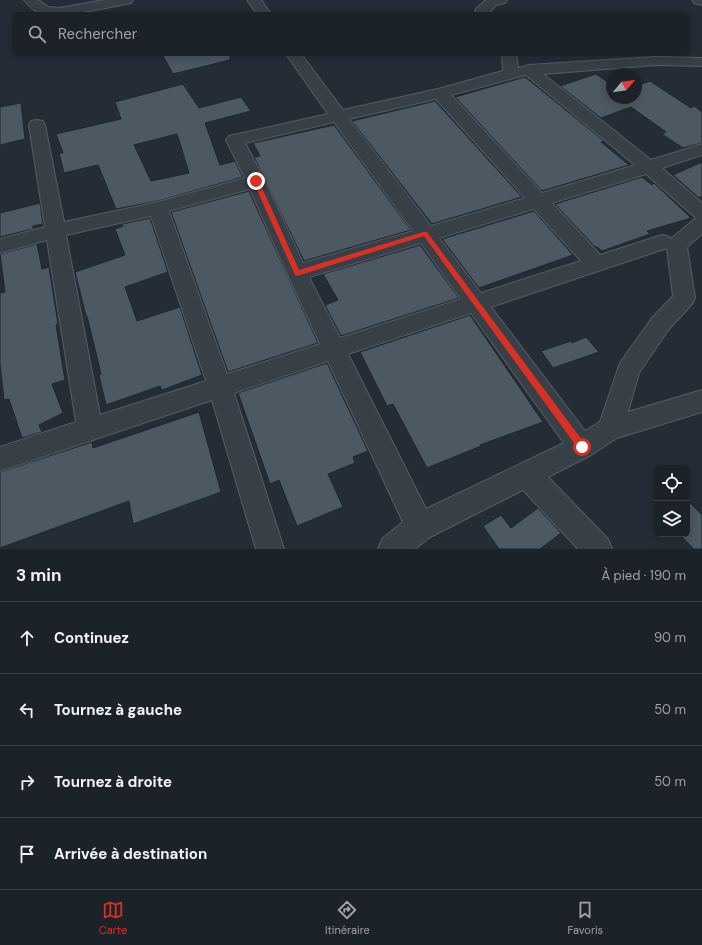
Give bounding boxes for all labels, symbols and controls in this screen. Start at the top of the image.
search box [12,12,690,56]
icon: search [26,23,48,45]
text: Rechercher [58,24,137,44]
north arrow [606,68,642,104]
route end [247,172,265,190]
route start [573,438,591,456]
map controls [654,465,690,537]
button: locate [654,465,690,501]
button: layers [654,501,690,537]
text: 3 min [16,564,61,586]
text: À pied · 190 m [601,567,686,584]
icon: ahead [16,627,38,649]
text: Continuez [54,628,129,648]
text: 90 m [654,629,686,646]
icon: left [16,699,38,721]
text: Tournez à gauche [54,700,182,720]
text: 50 m [654,701,686,718]
icon: right [16,771,38,793]
text: Tournez à droite [54,772,172,792]
text: 50 m [654,773,686,790]
icon: arrive [16,843,38,865]
text: Arrivée à destination [54,844,207,864]
tab: Carte [99,899,127,937]
tab: Itinéraire [325,899,370,937]
tab: Favoris [568,899,603,937]

